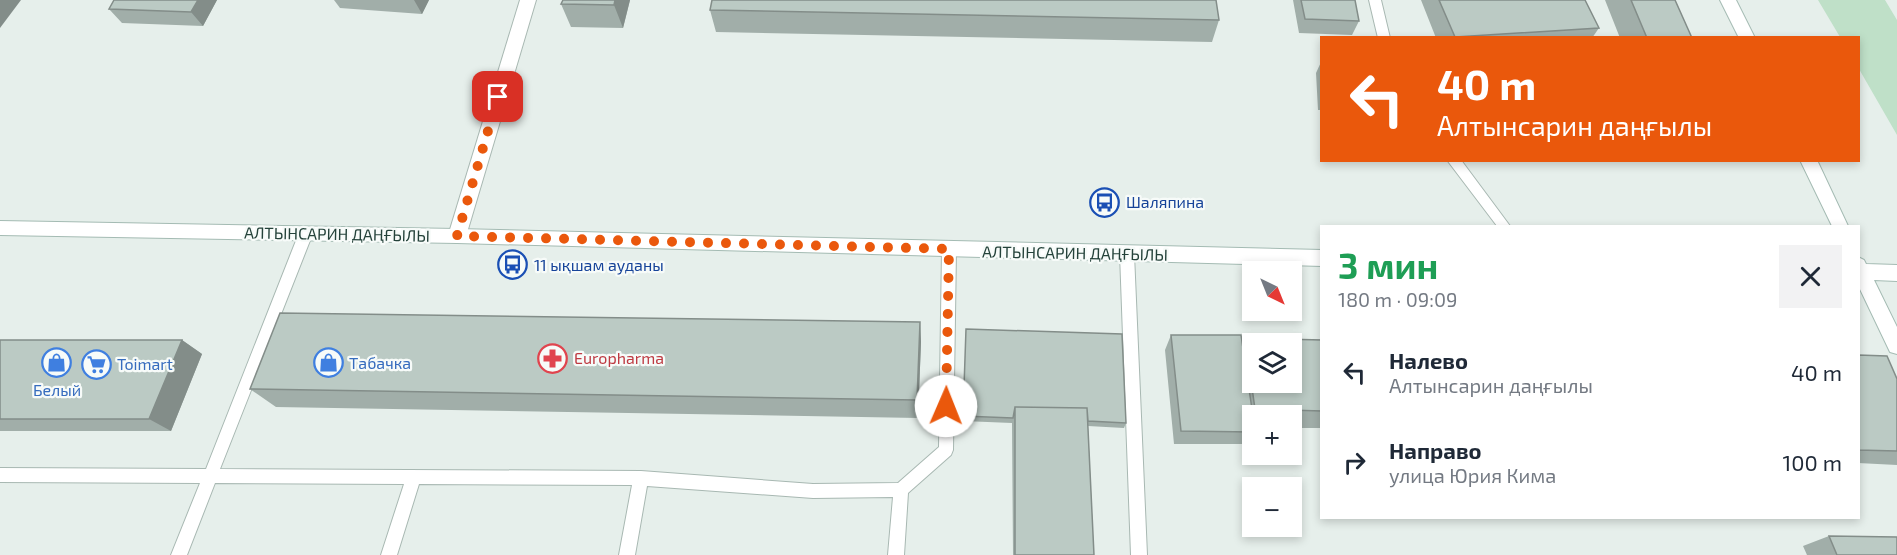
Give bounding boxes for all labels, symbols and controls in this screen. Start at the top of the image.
text: 40 m [1437,58,1536,108]
icon: left [1338,60,1416,138]
pin [472,71,523,122]
icon: arrive [481,80,514,113]
text: Алтынсарин даңғылы [1437,109,1712,141]
bus stop icon: Шаляпина [1089,186,1121,218]
place label: Шаляпина [1126,192,1204,211]
street label: АЛТЫНСАРИН ДАҢҒЫЛЫ [244,222,430,245]
street label: АЛТЫНСАРИН ДАҢҒЫЛЫ [982,241,1168,264]
text: 3 мин [1338,243,1438,286]
button: close [1779,245,1842,308]
bus stop icon: 11 ықшам ауданы [497,249,529,281]
place label: 11 ықшам ауданы [534,255,664,275]
north arrow [1242,261,1302,321]
map controls [1242,261,1302,537]
text: 180 m · 09:09 [1338,287,1458,311]
button: layers [1242,333,1302,393]
pharmacy icon: Europharma [537,342,569,374]
shop icon: Белый [41,346,73,378]
shop icon: Табачка [312,347,344,379]
text: Налево [1389,347,1468,373]
supermarket icon: Toimart [80,348,112,380]
place label: Europharma [574,348,664,367]
place label: Табачка [349,353,411,372]
place label: Toimart [117,354,173,373]
icon: left [1338,356,1371,389]
text: 40 m [1791,359,1842,385]
text: Алтынсарин даңғылы [1389,373,1593,397]
position arrow [914,374,978,438]
place label: Белый [33,380,81,399]
button: + [1242,405,1302,465]
text: Направо [1389,437,1482,463]
icon: right [1338,446,1371,479]
text: 100 m [1783,449,1842,475]
text: улица Юрия Кима [1389,463,1556,487]
button: − [1242,477,1302,537]

